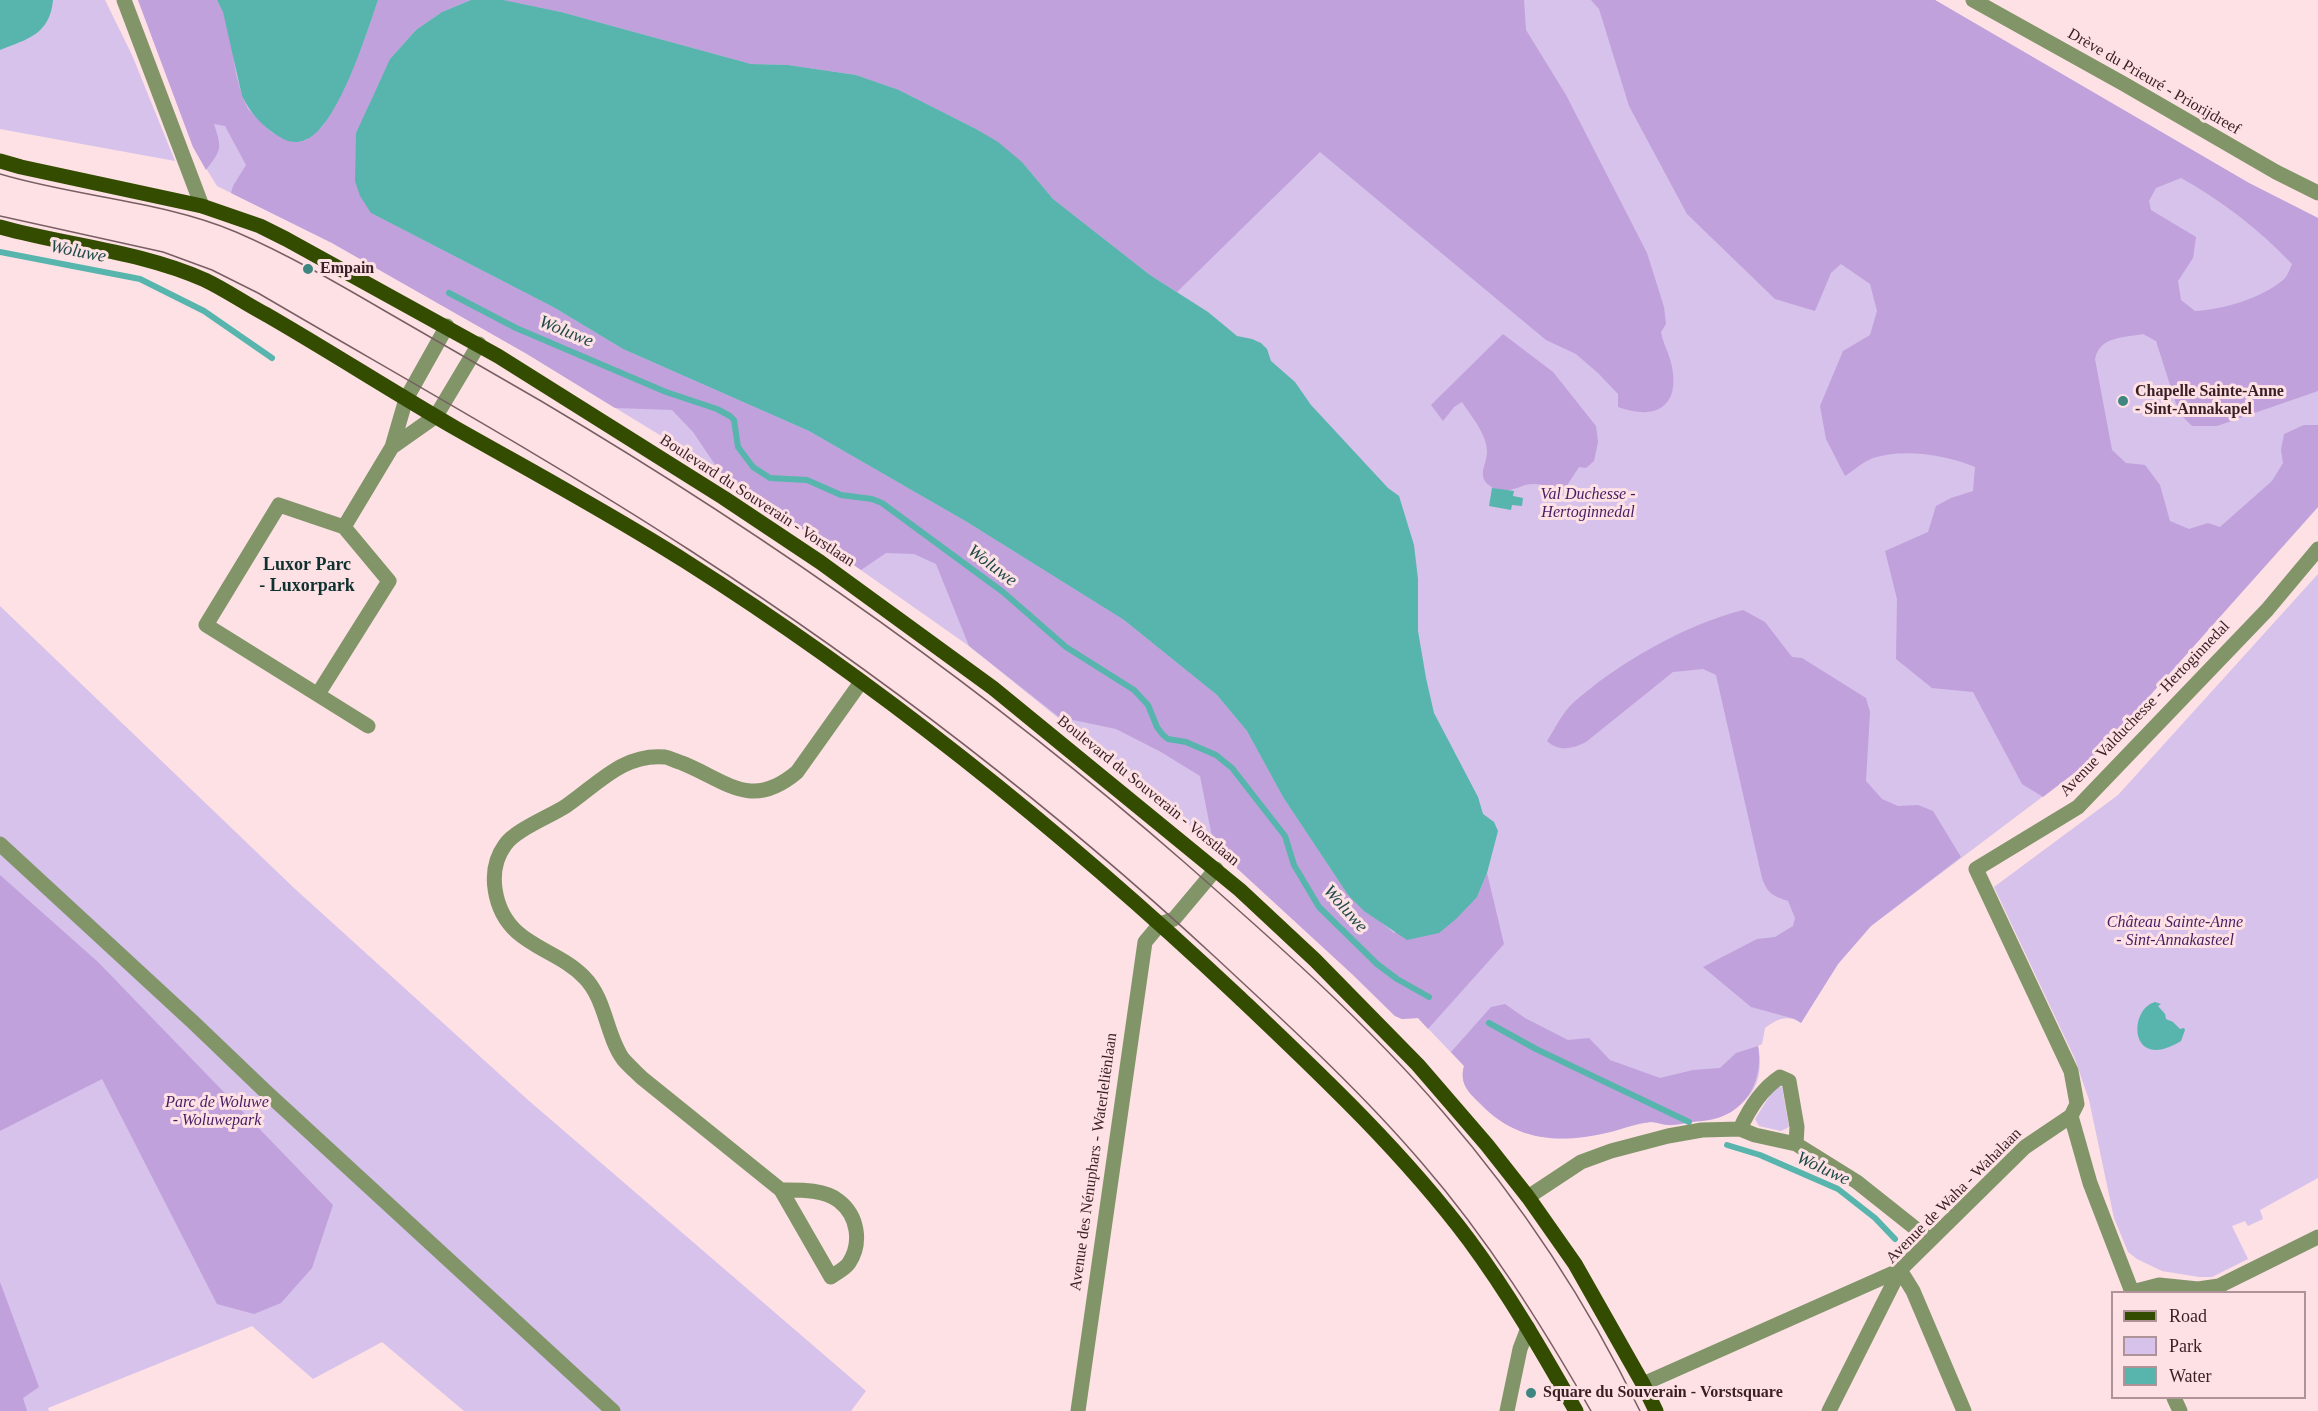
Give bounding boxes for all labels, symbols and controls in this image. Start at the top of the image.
street label: Drève du Prieuré - Priorijdreef [2064,25,2244,139]
water label: Woluwe [48,236,108,268]
place label: Empain [320,259,374,279]
marker: Empain [301,262,315,276]
water label: Woluwe [536,311,596,353]
place label: Chapelle Sainte-Anne - Sint-Annakapel [2135,382,2284,420]
marker: Chapelle Sainte-Anne - Sint-Annakapel [2116,394,2130,408]
street label: Boulevard du Souverain - Vorstlaan [656,431,858,571]
park label: Val Duchesse - Hertoginnedal [1540,485,1636,523]
water label: Woluwe [963,540,1021,592]
district label: Luxor Parc - Luxorpark [259,554,355,596]
street label: Avenue Valduchesse - Hertoginnedal [2056,617,2234,801]
street label: Boulevard du Souverain - Vorstlaan [1053,711,1243,871]
water label: Woluwe [1318,881,1372,937]
park label: Château Sainte-Anne - Sint-Annakasteel [2107,913,2243,951]
street label: Avenue des Nénuphars - Waterleliënlaan [1066,1032,1122,1292]
park label: Parc de Woluwe - Woluwepark [165,1093,269,1131]
street label: Avenue de Waha - Wahalaan [1882,1124,2026,1268]
water label: Woluwe [1793,1147,1853,1191]
legend [2111,1291,2306,1399]
text: Road [2169,1306,2207,1326]
text: Park [2169,1336,2202,1356]
text: Water [2169,1366,2212,1386]
place label: Square du Souverain - Vorstsquare [1543,1383,1783,1403]
marker: Square du Souverain - Vorstsquare [1524,1386,1538,1400]

